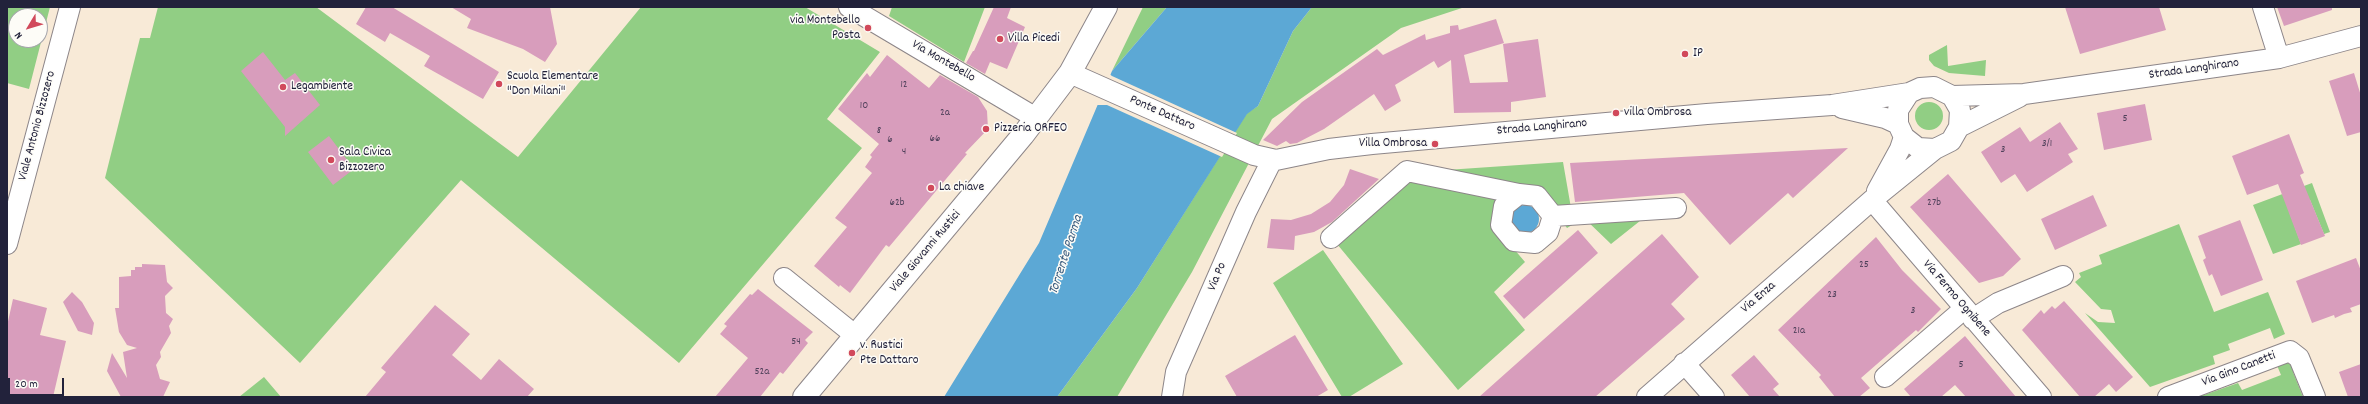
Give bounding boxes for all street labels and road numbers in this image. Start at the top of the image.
street label: Via Montebello [908,38,978,86]
street label: Strada Langhirano [2148,56,2240,84]
street label: Viale Antonio Bizzozero [16,69,60,183]
street label: Ponte Dattaro [1127,93,1197,135]
street label: Strada Langhirano [1496,116,1588,140]
street label: Viale Giovanni Rustici [887,208,965,296]
street label: Via Fermo Ognibene [1919,258,1993,340]
street label: Via Po [1205,260,1231,294]
street label: Via Enza [1739,279,1779,317]
street label: Via Gino Canetti [2200,349,2278,391]

